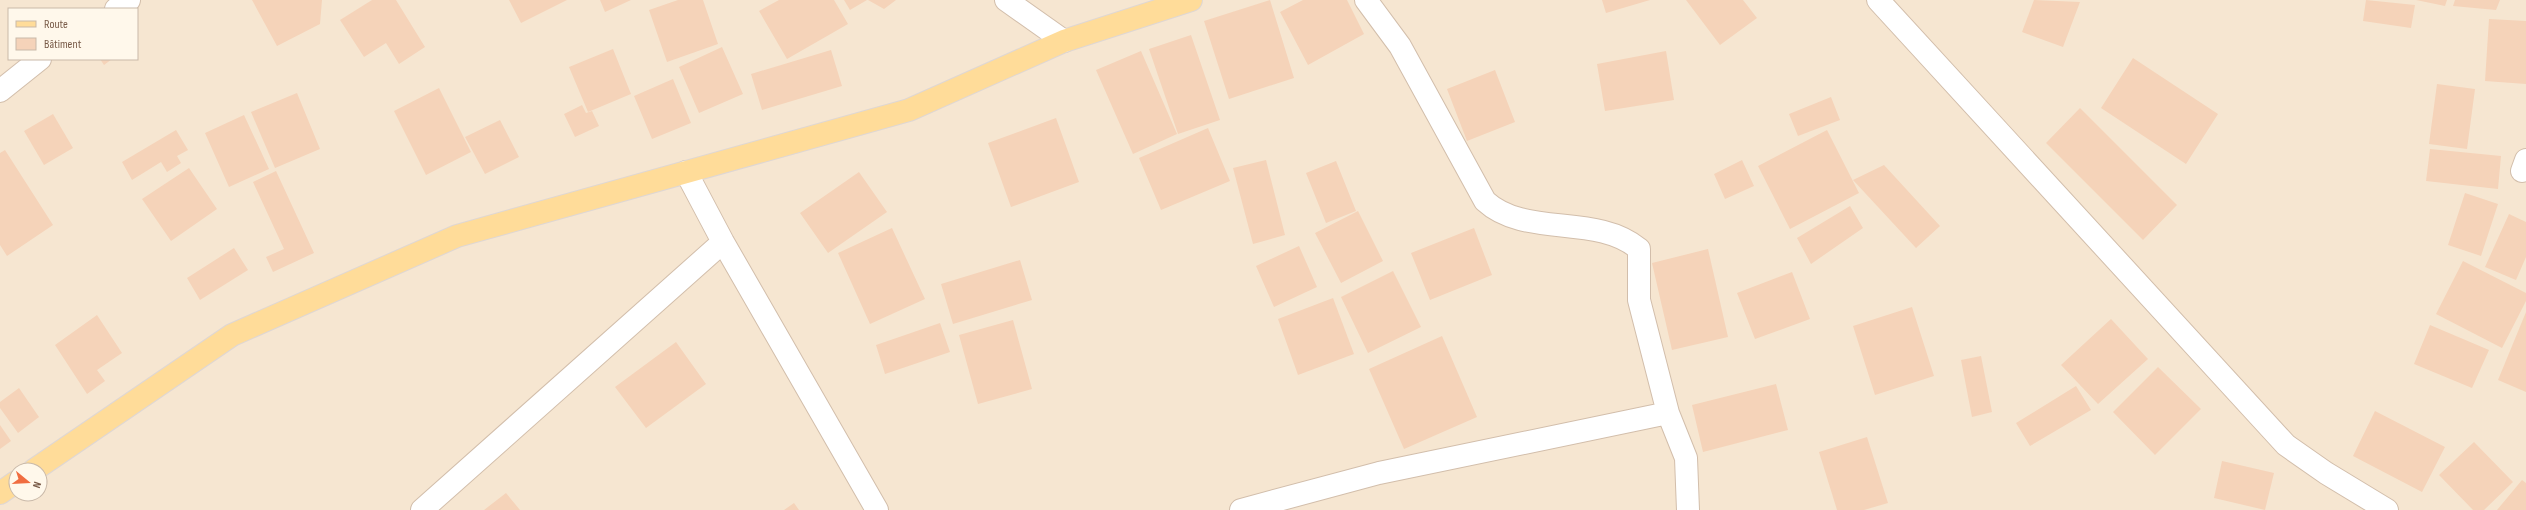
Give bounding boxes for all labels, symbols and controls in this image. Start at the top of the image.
legend [8,8,138,60]
text: Route [44,17,68,32]
text: Bâtiment [44,37,82,52]
north arrow [8,462,48,502]
text: N [30,480,44,490]

